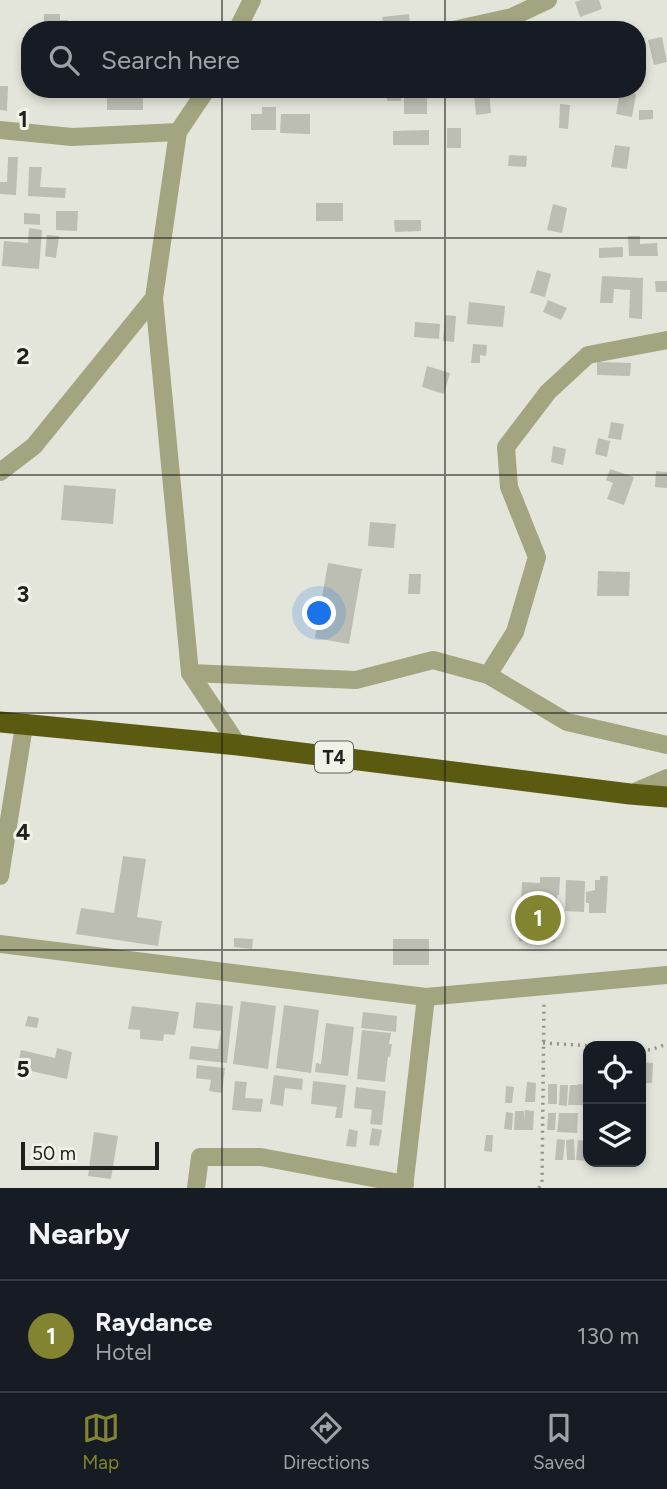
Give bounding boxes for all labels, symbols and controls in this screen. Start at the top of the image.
search box [21,21,646,98]
icon: search [45,41,83,79]
text: Search here [101,44,240,76]
text: 1 [18,105,28,133]
text: 2 [16,342,30,370]
text: 3 [17,580,29,608]
your location [302,596,336,630]
road number: T4 [315,742,353,772]
text: 4 [16,818,30,846]
pin: 1 [515,892,561,944]
map controls [583,1041,646,1167]
button: locate [583,1041,646,1104]
text: 5 [16,1055,30,1083]
button: layers [583,1104,646,1167]
scale bar [21,1139,159,1171]
text: 50 m [32,1142,76,1165]
text: Nearby [28,1215,130,1252]
text: Raydance [95,1306,213,1338]
text: 1 [46,1322,56,1350]
text: 130 m [577,1322,639,1350]
text: Hotel [95,1338,152,1366]
tab: Map [82,1409,120,1474]
tab: Directions [283,1409,370,1474]
tab: Saved [533,1409,585,1474]

